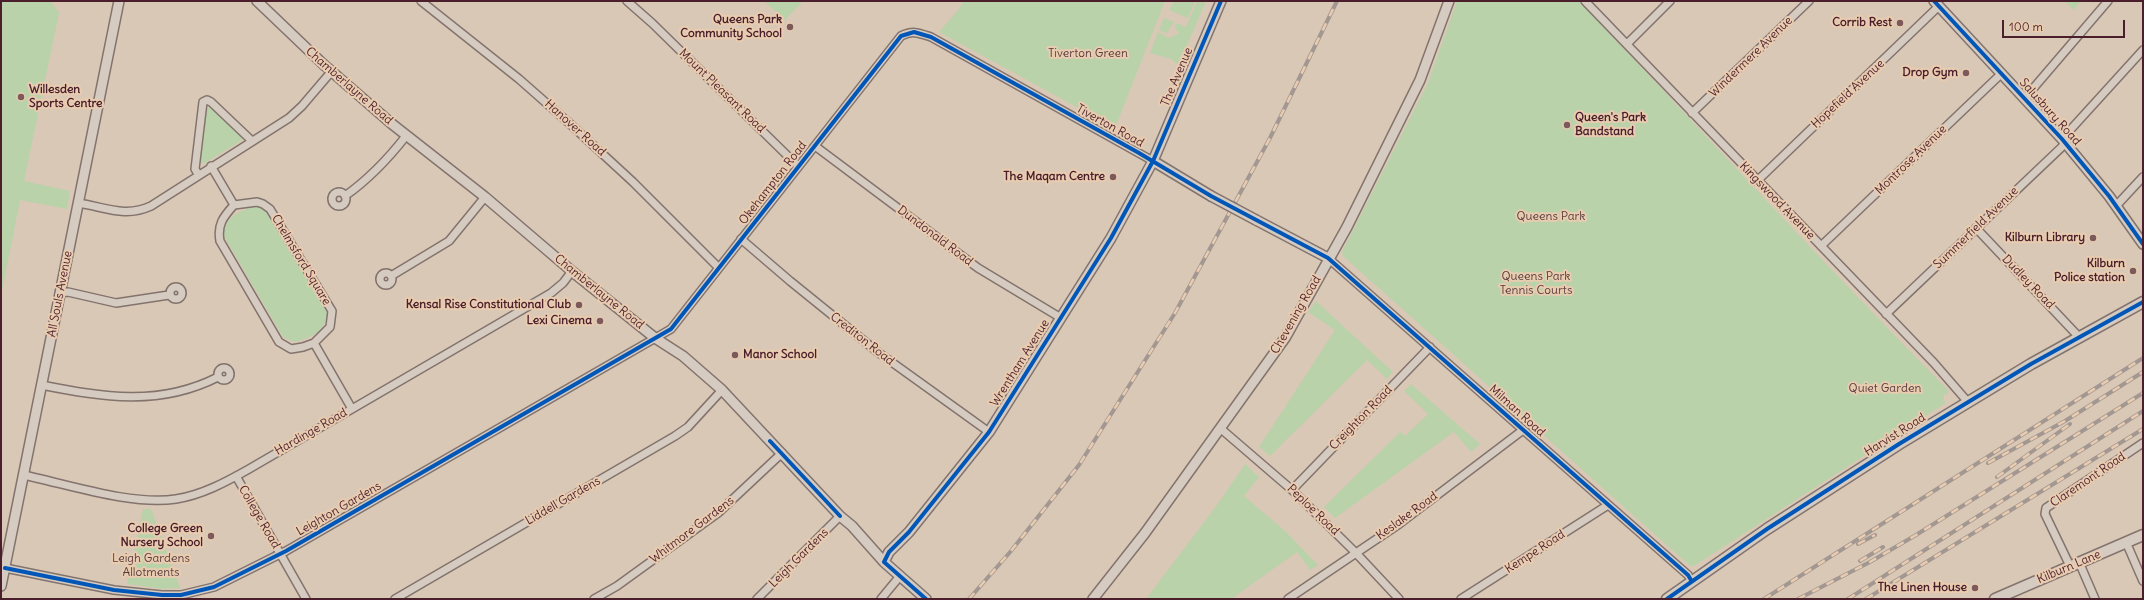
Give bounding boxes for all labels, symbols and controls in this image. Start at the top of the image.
scale bar [2004,12,2127,38]
place label: Queens Park Community School [680,13,782,41]
street label: Windermere Avenue [1706,14,1796,100]
place label: Corrib Rest [1832,16,1892,30]
marker: Corrib Rest [1895,18,1905,28]
text: 100 m [2009,19,2043,34]
marker: Queens Park Community School [785,22,795,32]
street label: Chamberlayne Road [302,44,396,128]
street label: The Avenue [1158,45,1196,109]
street label: Mount Pleasant Road [676,46,768,136]
park label: Tiverton Green [1048,47,1128,61]
street label: Hopefield Avenue [1809,56,1887,132]
place label: Drop Gym [1902,66,1958,80]
marker: Drop Gym [1961,68,1971,78]
street label: Salusbury Road [2016,76,2084,148]
place label: Willesden Sports Centre [29,83,102,111]
marker: Willesden Sports Centre [16,92,26,102]
street label: Hanover Road [541,97,609,159]
street label: Tiverton Road [1074,102,1146,150]
place label: Queen's Park Bandstand [1575,111,1646,139]
marker: Queen's Park Bandstand [1562,120,1572,130]
street label: Montrose Avenue [1872,122,1950,198]
street label: Okehampton Road [736,139,810,227]
street label: Kingswood Avenue [1736,159,1818,243]
place label: The Maqam Centre [1003,170,1105,184]
marker: The Maqam Centre [1108,172,1118,182]
street label: Summerfield Avenue [1931,184,2021,272]
street label: Dundonald Road [894,203,976,269]
park label: Queens Park [1517,210,1585,224]
street label: Chelmsford Square [268,212,334,308]
place label: Kilburn Library [2005,231,2085,245]
marker: Kilburn Library [2088,233,2098,243]
street label: All Souls Avenue [45,250,75,338]
street label: Chamberlayne Road [551,252,647,332]
street label: Dudley Road [1999,252,2057,312]
place label: Kilburn Police station [2054,257,2125,285]
marker: Kilburn Police station [2128,266,2138,276]
park label: Queens Park Tennis Courts [1500,270,1572,298]
street label: Chevening Road [1268,273,1324,357]
place label: Kensal Rise Constitutional Club [406,298,571,312]
marker: Kensal Rise Constitutional Club [574,300,584,310]
street label: Crediton Road [827,310,897,368]
place label: Lexi Cinema [527,314,592,328]
marker: Lexi Cinema [595,316,605,326]
street label: Wrentham Avenue [987,317,1053,409]
place label: Manor School [743,348,817,362]
marker: Manor School [730,350,740,360]
street label: Milman Road [1486,382,1548,440]
park label: Quiet Garden [1849,382,1921,396]
street label: Creighton Road [1327,383,1395,453]
street label: Hardinge Road [272,405,350,459]
street label: Harvist Road [1862,411,1928,459]
street label: Claremont Road [2048,450,2128,510]
street label: Liddell Gardens [523,474,603,528]
street label: Leighton Gardens [294,479,384,539]
street label: Peploe Road [1284,482,1342,538]
street label: College Road [235,483,283,551]
street label: Keslake Road [1374,489,1440,543]
street label: Whitmore Gardens [647,494,737,566]
place label: College Green Nursery School [121,522,203,550]
street label: Leigh Gardens [766,525,832,591]
street label: Kempe Road [1502,527,1568,577]
marker: College Green Nursery School [206,531,216,541]
street label: Kilburn Lane [2035,547,2103,587]
park label: Leigh Gardens Allotments [112,552,190,580]
place label: The Linen House [1878,581,1967,595]
marker: The Linen House [1970,583,1980,593]

